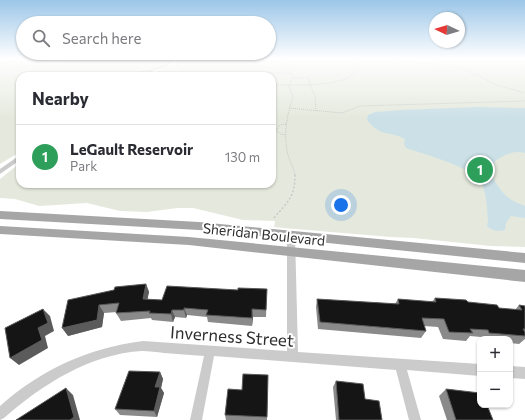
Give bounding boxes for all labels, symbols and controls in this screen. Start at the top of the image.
north arrow [429,12,465,48]
search box [16,16,276,60]
icon: search [30,27,52,49]
text: Search here [62,29,141,47]
text: Nearby [32,88,89,109]
text: LeGault Reservoir [70,140,193,158]
text: 1 [42,149,48,165]
text: 130 m [225,149,260,165]
pin: 1 [467,155,493,185]
text: Park [70,158,97,174]
your location [331,195,351,215]
street label: Sheridan Boulevard [202,219,326,249]
street label: Inverness Street [169,321,295,351]
map controls [477,336,513,408]
button: + [477,336,513,372]
button: − [477,372,513,408]

